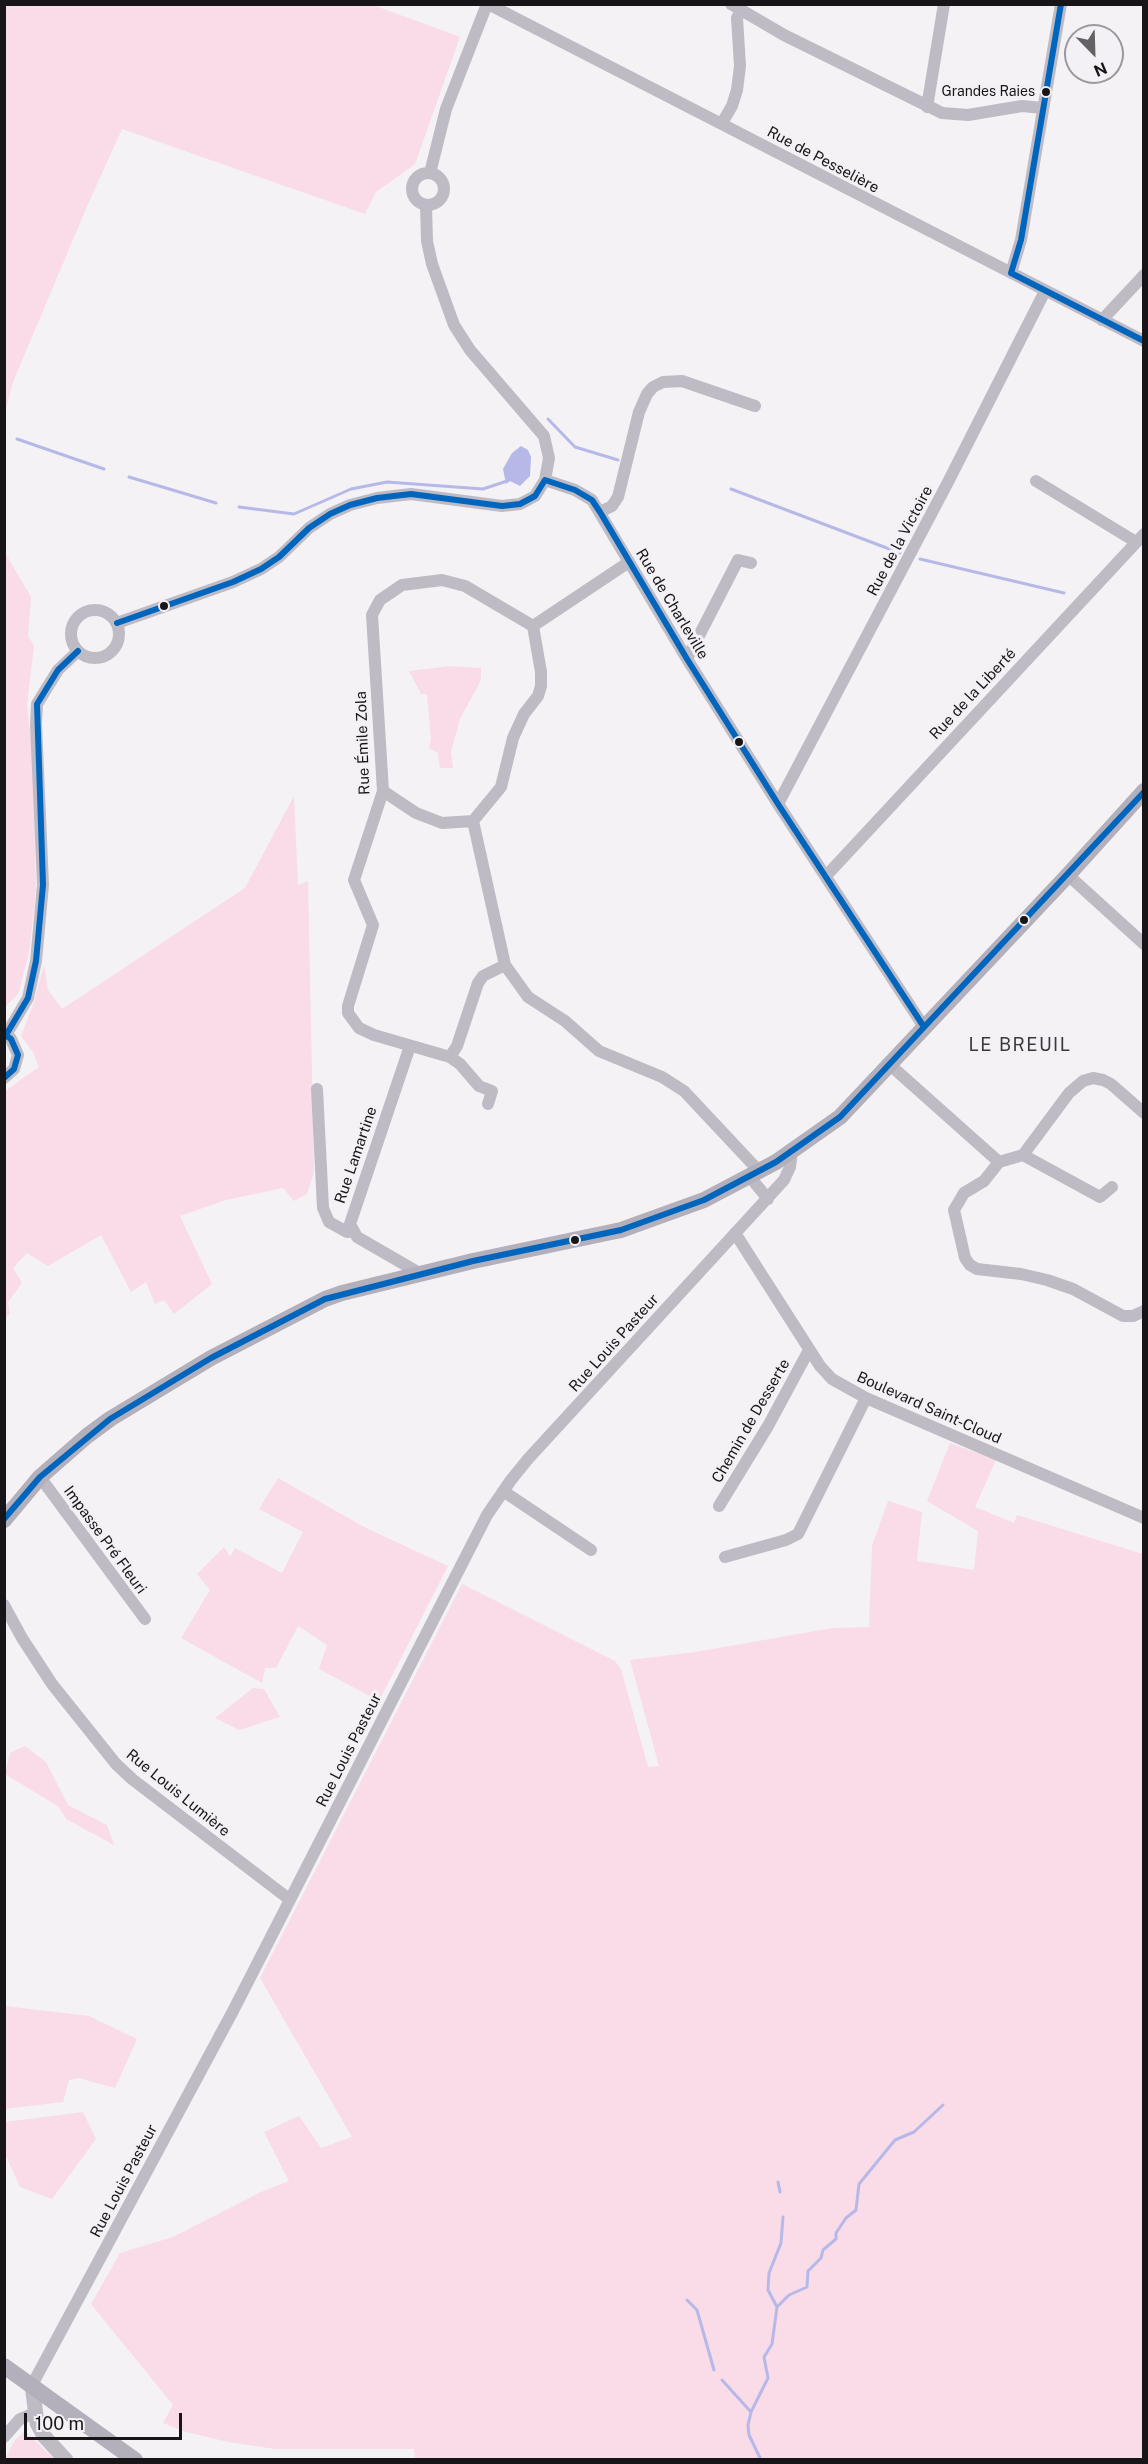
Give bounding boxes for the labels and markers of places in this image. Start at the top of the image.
place label: Grandes Raies [941,84,1035,100]
marker: Grandes Raies [1040,86,1052,98]
unlabelled marker [158,600,170,612]
unlabelled marker [733,736,745,748]
unlabelled marker [1018,914,1030,926]
unlabelled marker [569,1234,581,1246]

